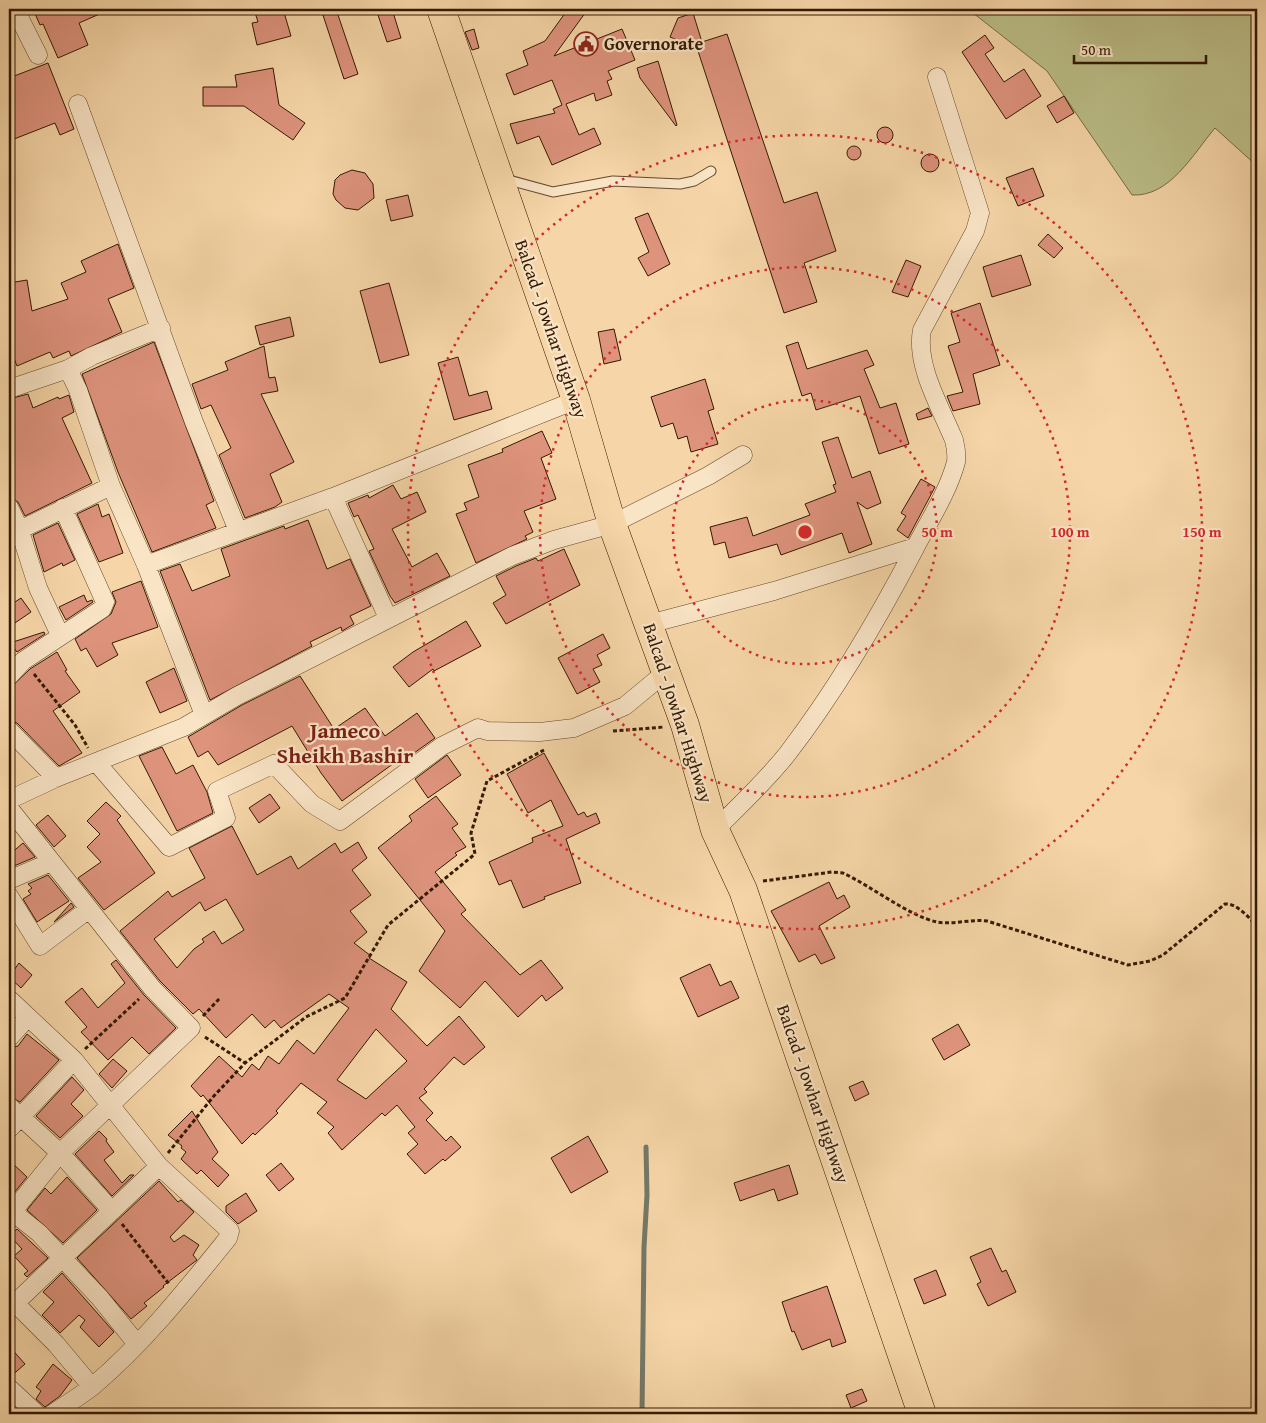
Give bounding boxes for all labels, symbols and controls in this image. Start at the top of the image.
place label: Governorate [604,30,703,57]
public building icon: Governorate [573,31,599,57]
scale bar [1074,32,1206,64]
text: 50 m [1081,39,1112,60]
street label: Balcad - Jowhar Highway [508,236,595,422]
text: 50 m [921,521,953,542]
text: 100 m [1050,521,1090,542]
text: 150 m [1182,521,1222,542]
centre of rings [796,523,814,541]
street label: Balcad - Jowhar Highway [637,620,720,806]
district label: Jameco Sheikh Bashir [277,714,413,771]
street label: Balcad - Jowhar Highway [770,1001,857,1187]

